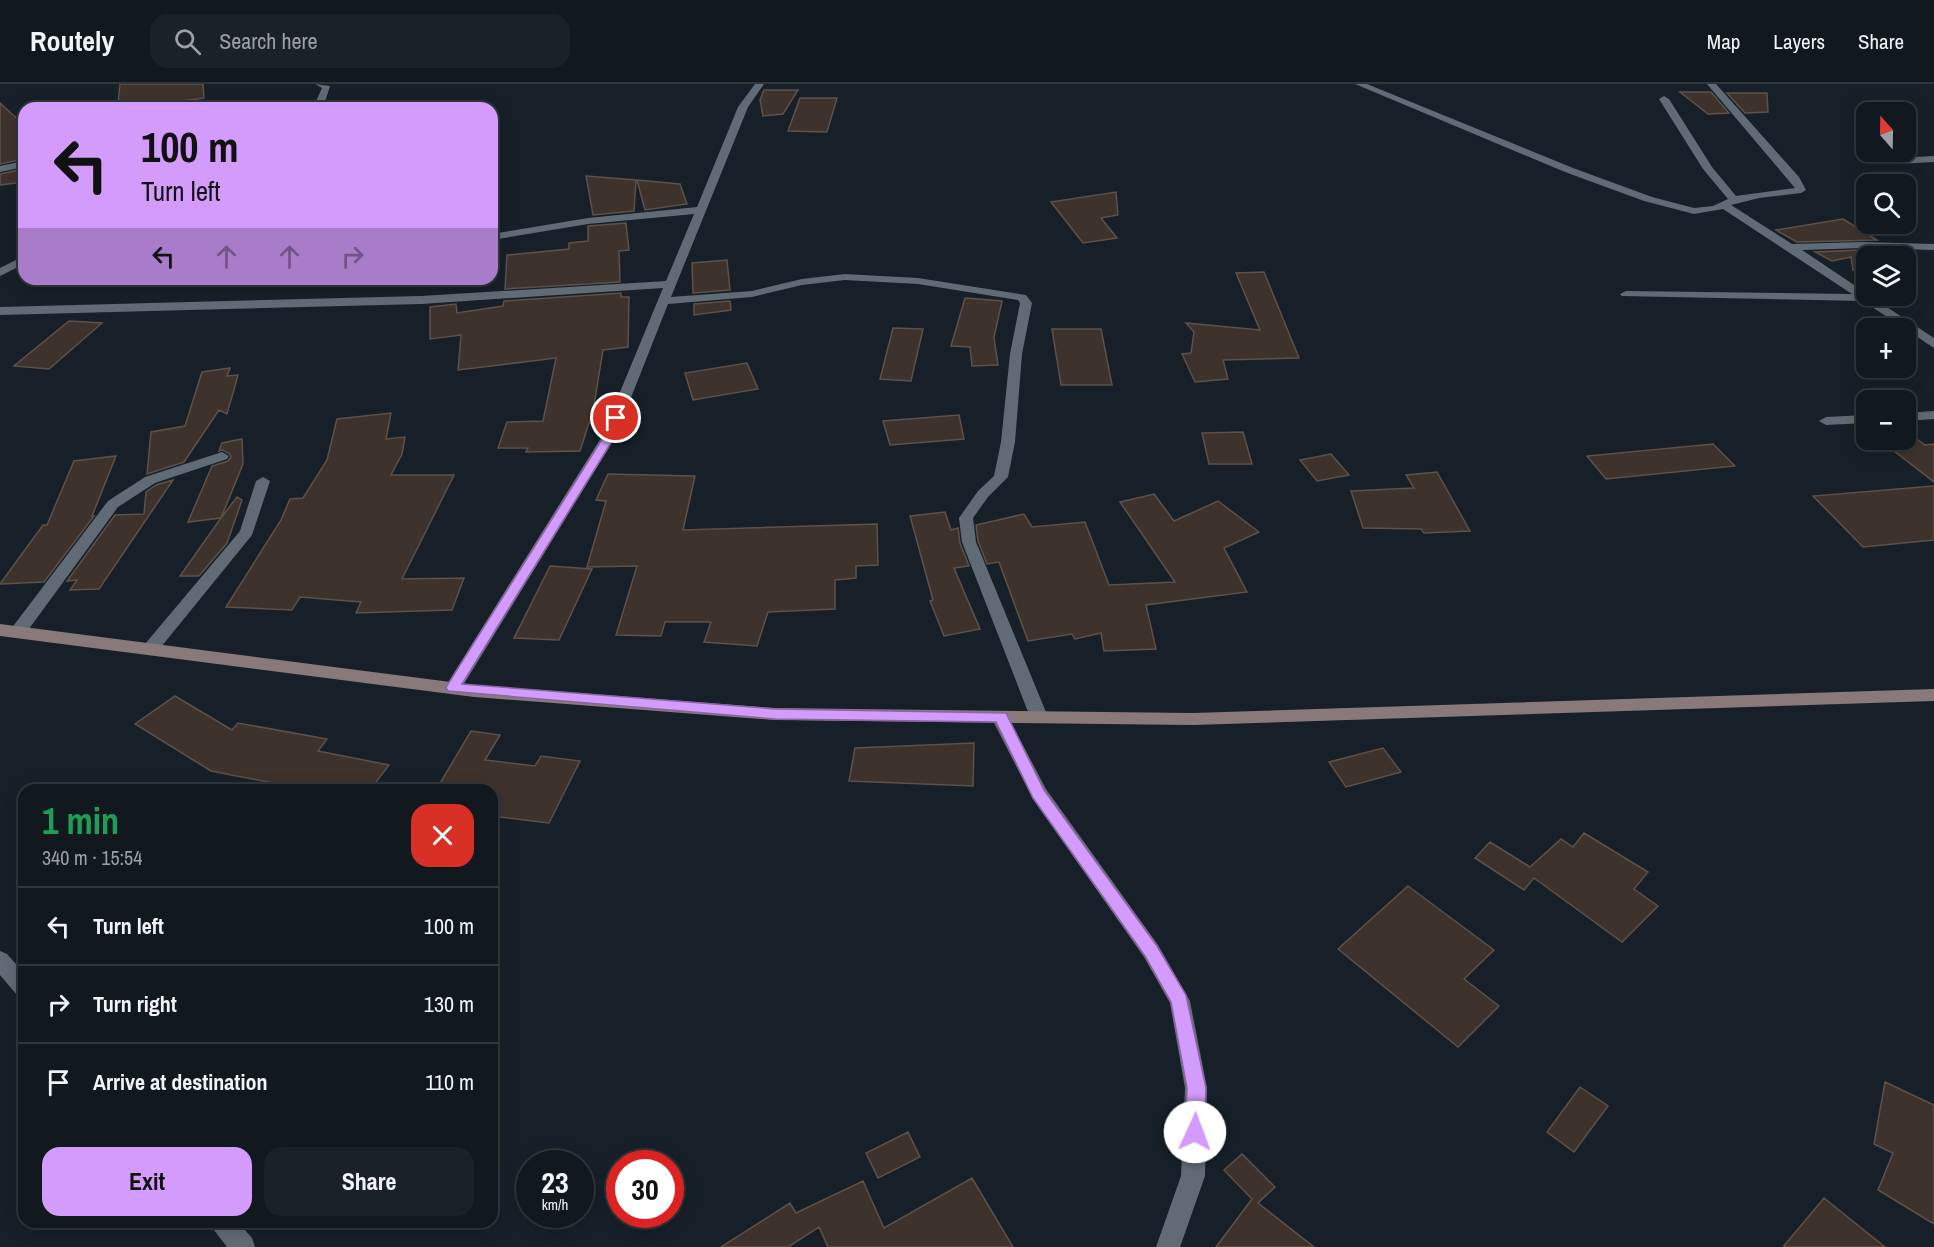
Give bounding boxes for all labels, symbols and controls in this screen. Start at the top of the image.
search box [150,14,570,68]
text: Routely [30,22,114,60]
icon: search [171,25,204,58]
text: Search here [219,26,317,56]
text: Map [1707,27,1740,56]
text: Layers [1773,27,1825,56]
text: Share [1858,27,1904,56]
north arrow [1856,102,1916,162]
map controls [1856,102,1916,450]
text: 100 m [141,119,239,175]
icon: left [42,126,120,204]
text: Turn left [141,173,220,209]
button: search [1856,174,1916,234]
icon: left [147,240,180,273]
icon: ahead [210,240,243,273]
icon: ahead [273,240,306,273]
icon: right [336,240,369,273]
button: layers [1856,246,1916,306]
button: + [1856,318,1916,378]
button: − [1856,390,1916,450]
pin [590,392,641,443]
icon: arrive [599,401,632,434]
text: 1 min [42,797,119,845]
button: close [411,804,474,867]
text: 340 m · 15:54 [42,844,142,871]
icon: left [42,910,75,943]
text: Turn left [93,911,164,941]
text: 100 m [424,911,474,941]
icon: right [42,988,75,1021]
text: Turn right [93,989,177,1019]
text: 130 m [424,989,474,1019]
icon: arrive [42,1066,75,1099]
text: Arrive at destination [93,1067,267,1097]
text: 110 m [425,1067,474,1097]
position arrow [1163,1100,1227,1164]
button: Exit [42,1147,252,1216]
button: Share [264,1147,474,1216]
speed limit sign: 30 [606,1150,684,1228]
text: 23 [541,1162,569,1202]
text: km/h [542,1194,568,1215]

